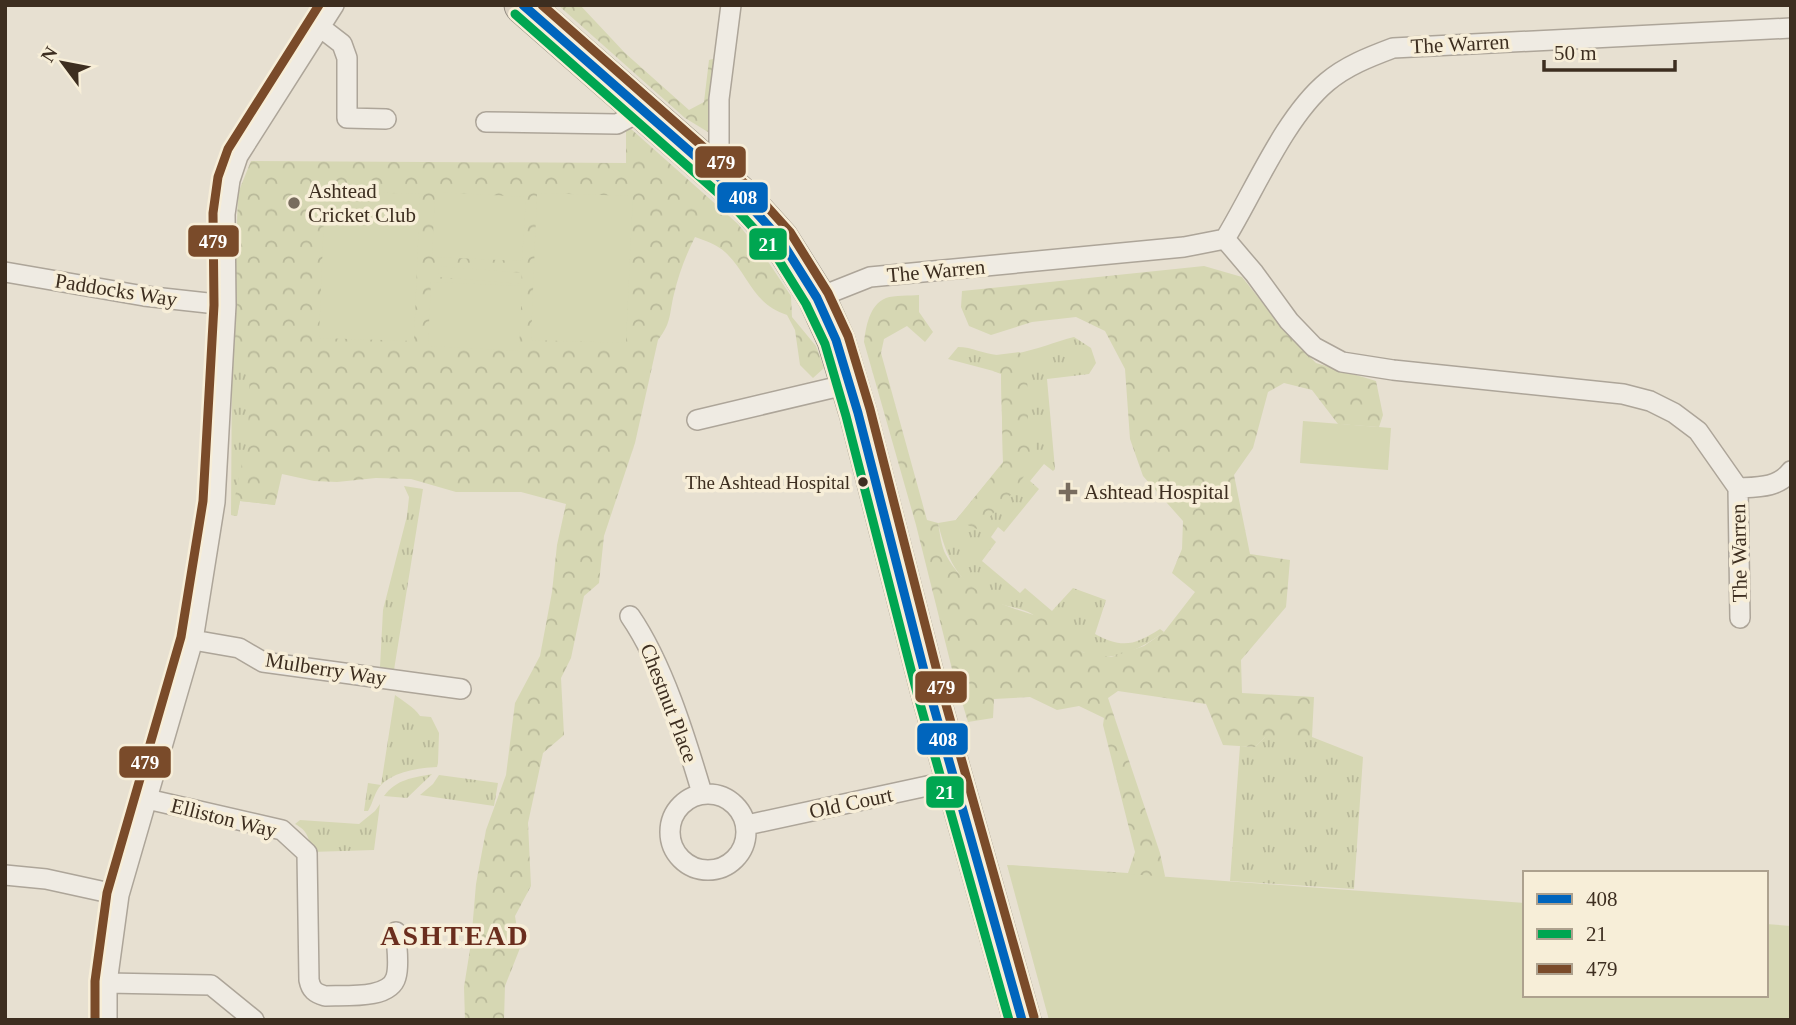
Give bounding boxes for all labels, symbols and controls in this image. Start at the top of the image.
north arrow [28,28,98,98]
scale bar [1544,28,1675,72]
street label: The Warren [1410,29,1510,59]
text: 50 m [1554,41,1597,65]
text: N [36,43,62,66]
line badge: 479 [694,145,747,179]
text: 479 [707,152,735,173]
place label: Ashtead Cricket Club [308,179,416,227]
line badge: 408 [716,181,769,214]
text: 408 [729,187,757,208]
marker: Ashtead Cricket Club [286,195,302,211]
line badge: 479 [187,224,240,258]
line badge: 21 [748,227,788,261]
text: 479 [199,231,227,252]
text: 21 [759,234,778,255]
street label: The Warren [886,255,987,287]
street label: Paddocks Way [53,269,179,312]
place label: The Ashtead Hospital [685,472,850,493]
marker: The Ashtead Hospital [856,475,870,489]
place label: Ashtead Hospital [1084,480,1229,504]
marker: Ashtead Hospital [1058,482,1078,502]
street label: The Warren [1726,503,1752,603]
street label: Chestnut Place [635,640,703,766]
street label: Mulberry Way [264,648,389,690]
line badge: 479 [914,670,968,704]
text: 479 [927,677,955,698]
line badge: 408 [916,722,969,756]
text: 408 [929,729,957,750]
line badge: 479 [118,745,172,779]
text: 479 [131,752,159,773]
line badge: 21 [925,775,965,809]
street label: Old Court [807,782,895,824]
text: 21 [936,782,955,803]
street label: Elliston Way [169,793,280,843]
legend [1523,871,1768,997]
text: 408 [1586,887,1618,911]
district label: ASHTEAD [380,920,530,951]
text: 21 [1586,922,1607,946]
text: 479 [1586,957,1618,981]

